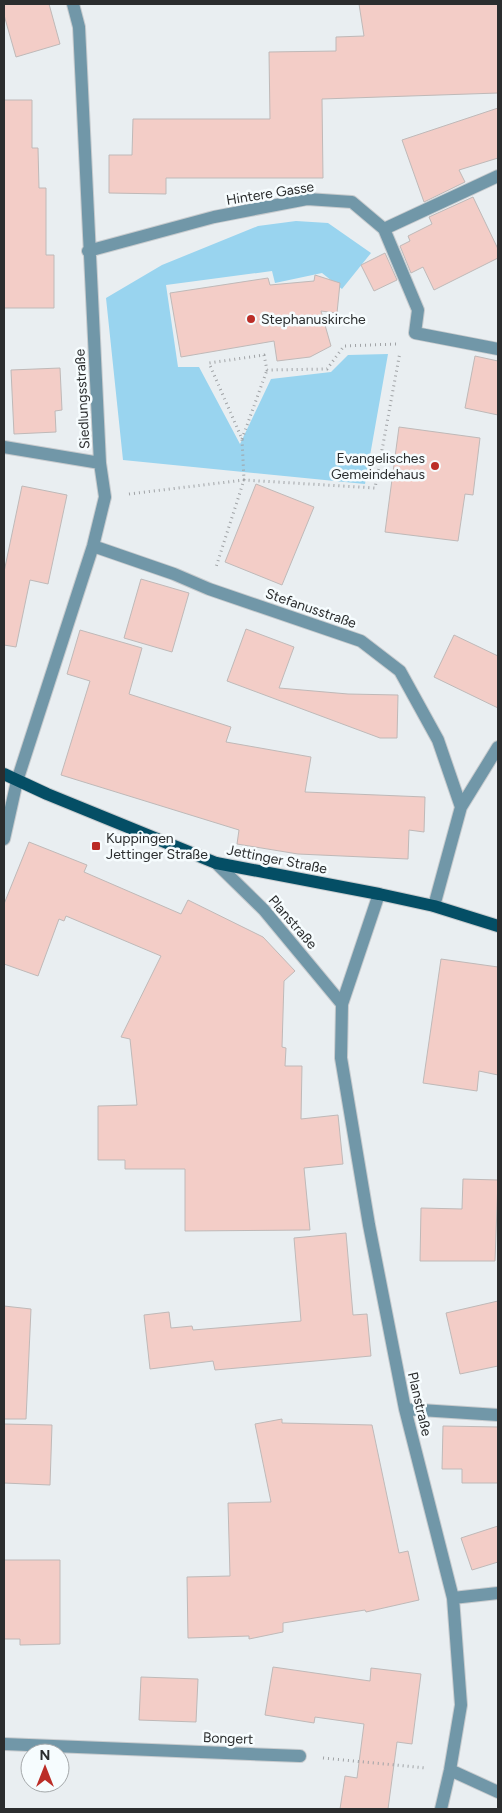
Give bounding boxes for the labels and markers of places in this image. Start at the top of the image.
place label: Stephanuskirche [261,311,366,328]
marker: Stephanuskirche [245,313,257,325]
place label: Evangelisches Gemeindehaus [331,450,425,483]
marker: Evangelisches Gemeindehaus [429,460,441,472]
place label: Kuppingen Jettinger Straße [106,830,208,863]
marker: Kuppingen Jettinger Straße [90,840,102,852]

